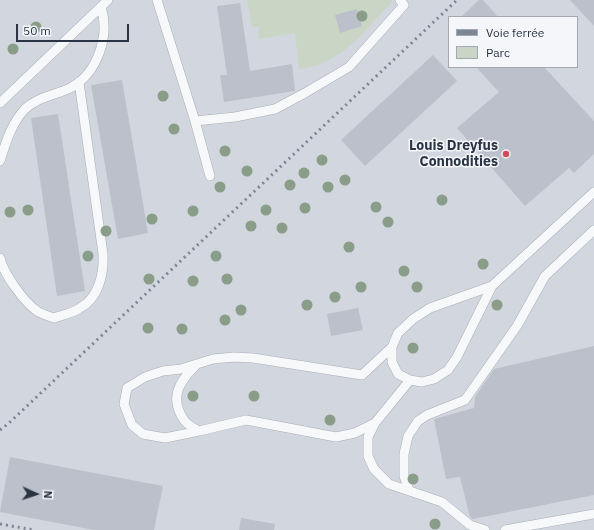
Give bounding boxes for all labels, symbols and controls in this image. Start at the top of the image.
scale bar [18,16,131,42]
legend [448,16,578,68]
text: 50 m [23,23,51,38]
text: Voie ferrée [486,25,544,40]
text: Parc [486,45,510,60]
place label: Louis Dreyfus Connodities [409,138,498,170]
marker: Louis Dreyfus Connodities [501,149,511,159]
north arrow [16,474,56,514]
text: N [41,490,55,499]

